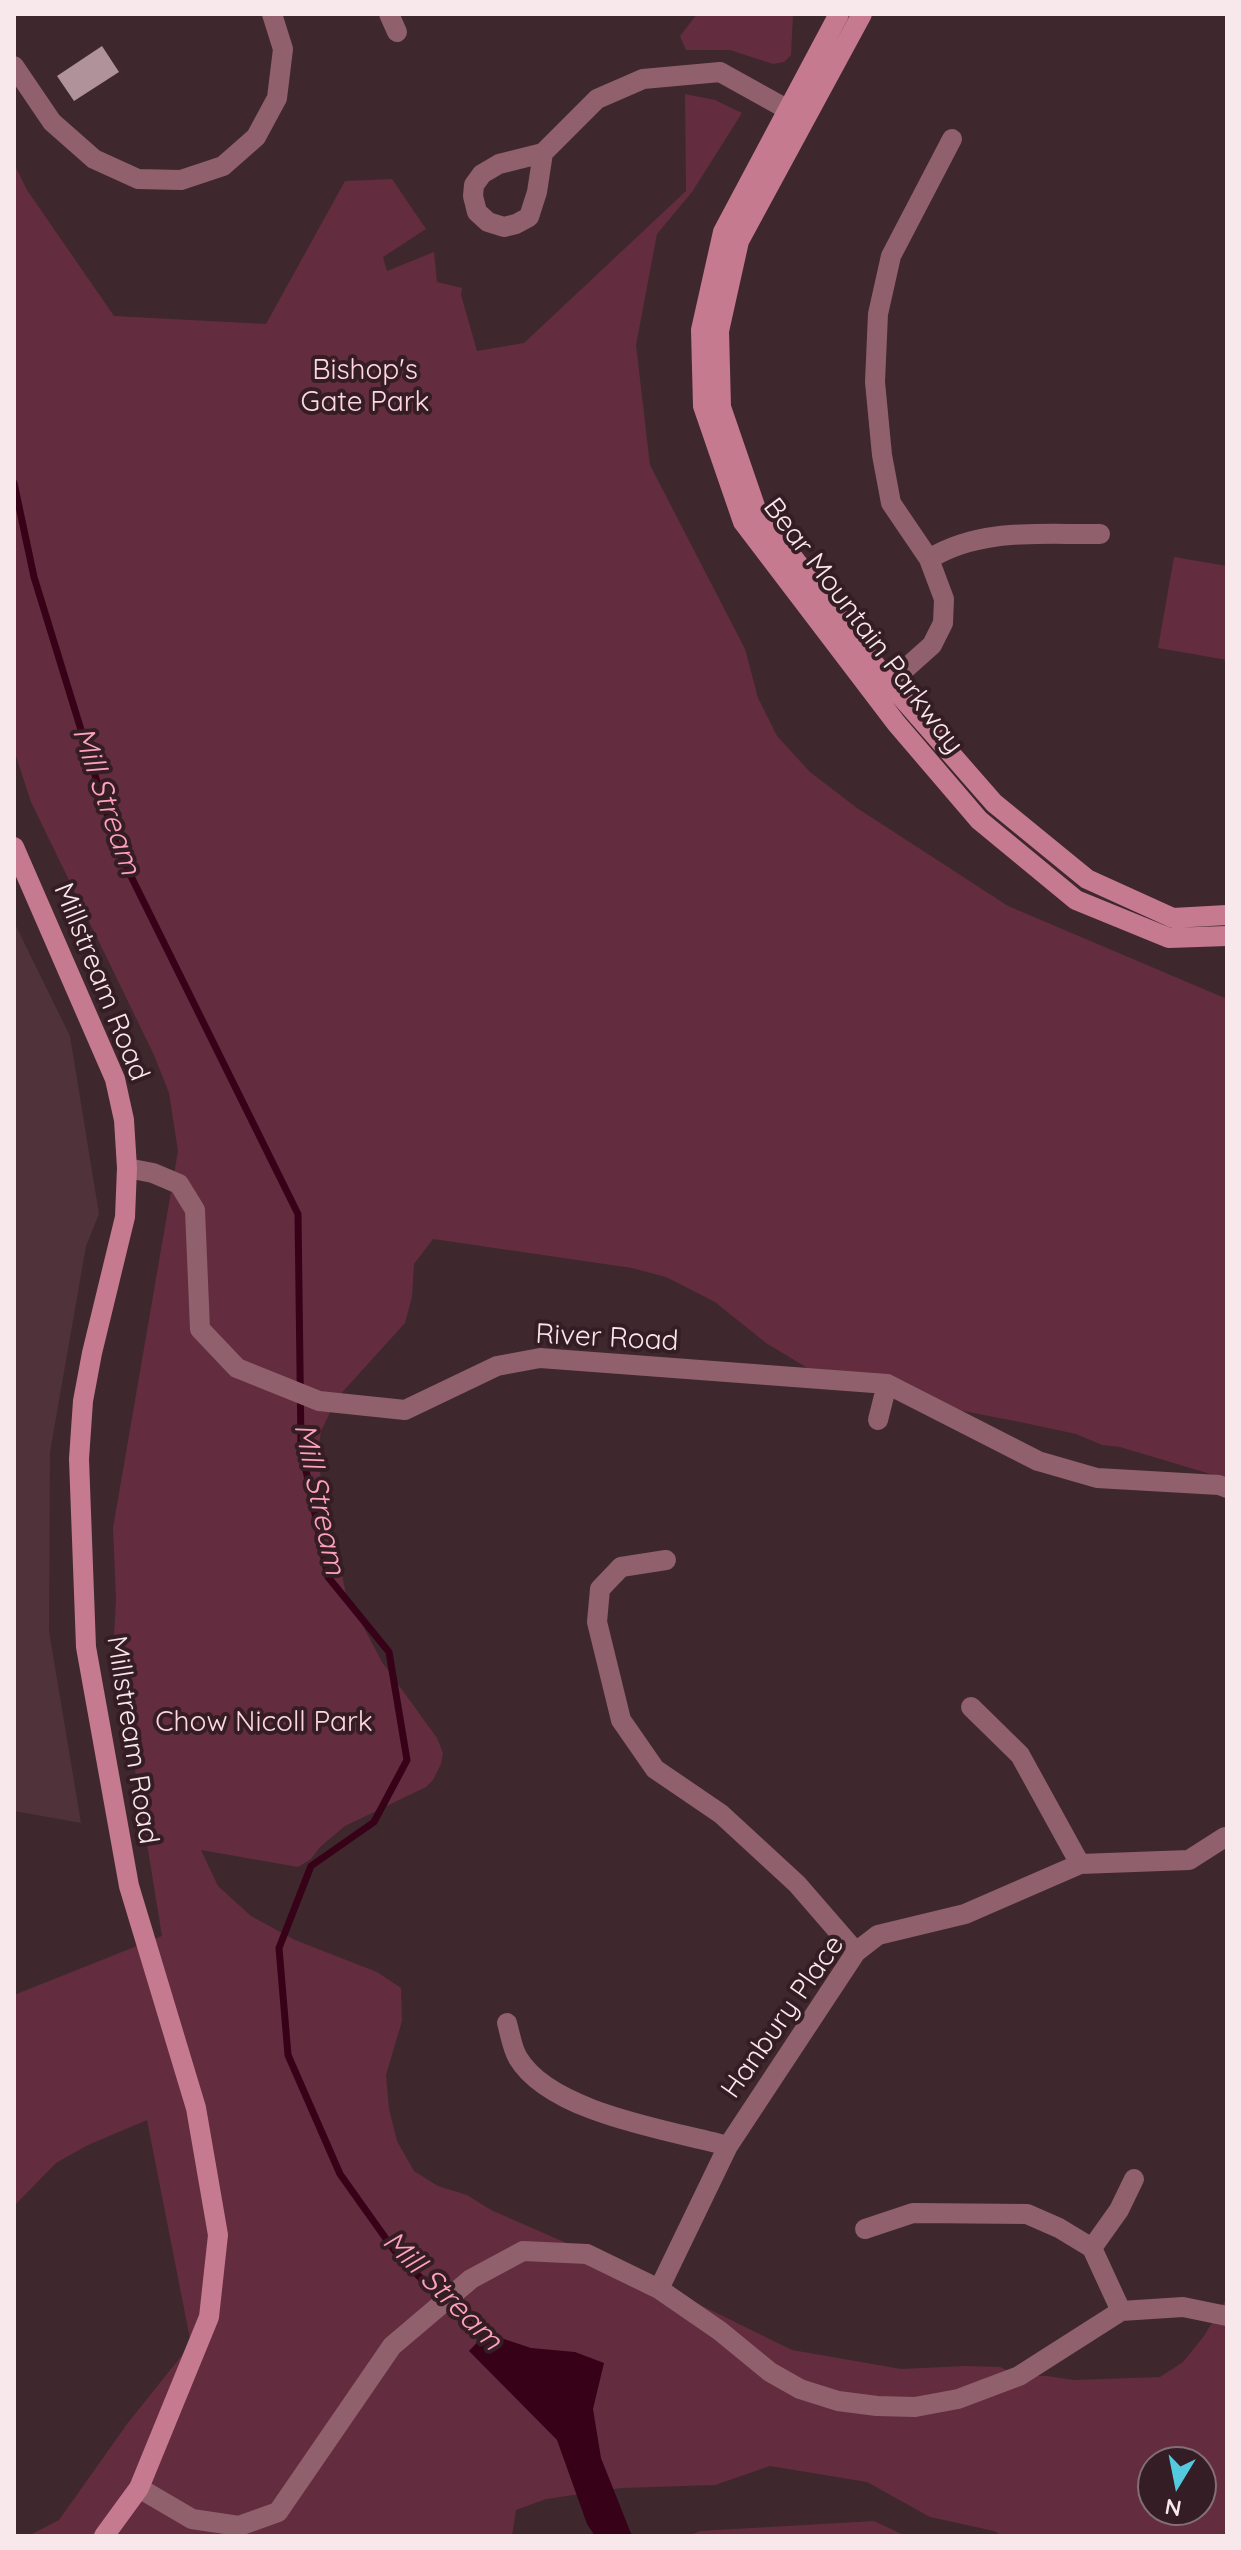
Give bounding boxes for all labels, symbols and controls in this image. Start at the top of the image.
park label: Bishop's Gate Park [301,354,429,420]
street label: Bear Mountain Parkway [756,492,970,760]
water label: Mill Stream [64,722,148,880]
street label: Millstream Road [46,878,156,1086]
street label: River Road [535,1317,679,1359]
water label: Mill Stream [285,1420,353,1578]
street label: Millstream Road [99,1633,165,1847]
park label: Chow Nicoll Park [155,1706,373,1740]
street label: Hanbury Place [714,1929,852,2105]
water label: Mill Stream [375,2224,509,2358]
north arrow [1137,2446,1217,2526]
text: N [1163,2492,1184,2523]

